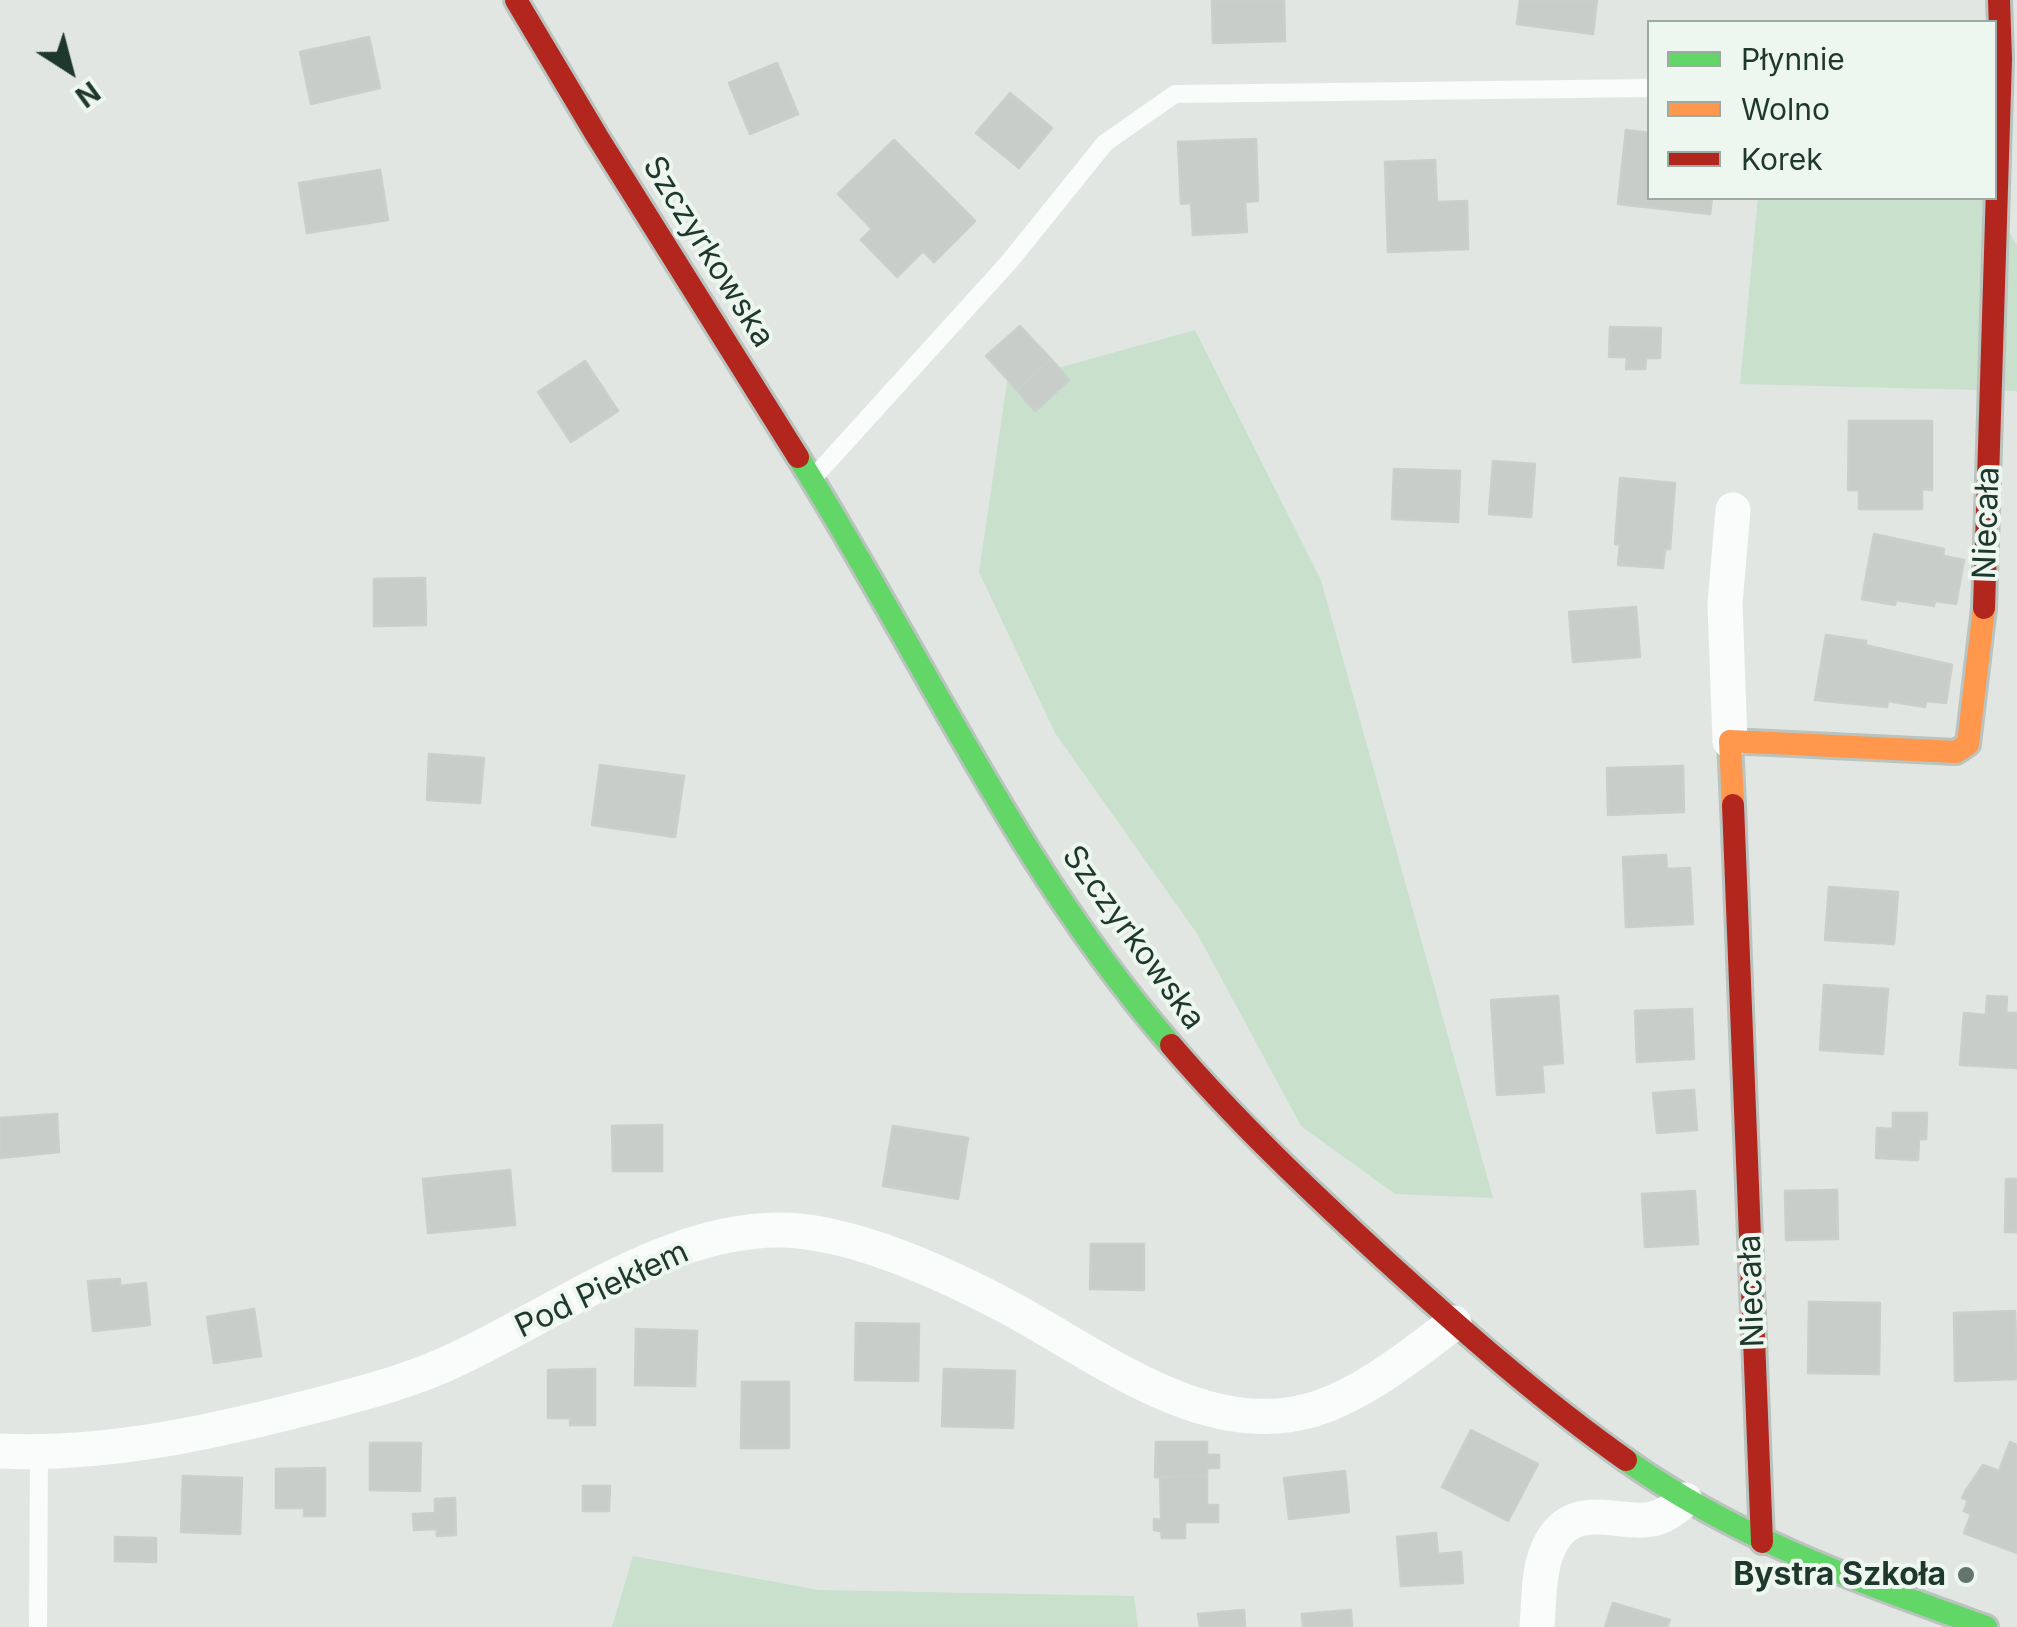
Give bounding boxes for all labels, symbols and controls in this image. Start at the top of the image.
north arrow [20,20,120,120]
legend [1647,20,1997,200]
text: Płynnie [1741,41,1845,77]
text: N [69,74,106,114]
text: Wolno [1741,91,1830,127]
text: Korek [1741,141,1823,177]
street label: Szczyrkowska [634,149,782,355]
street label: Niecała [1966,466,2008,580]
street label: Szczyrkowska [1053,839,1213,1037]
street label: Pod Piekłem [509,1233,695,1347]
street label: Niecała [1731,1234,1773,1348]
place label: Bystra Szkoła [1733,1556,1946,1594]
marker: Bystra Szkoła [1955,1564,1977,1586]

